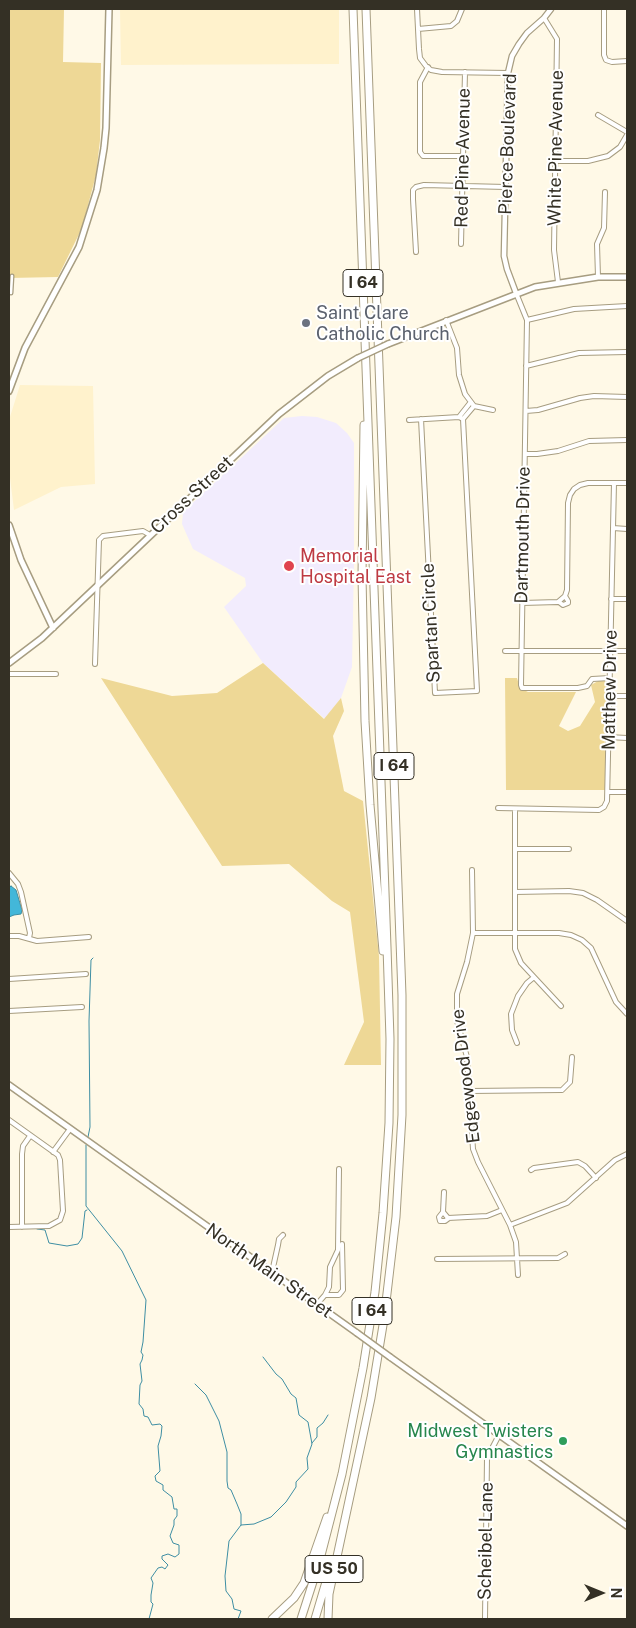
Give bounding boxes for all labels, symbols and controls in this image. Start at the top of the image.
street label: White Pine Avenue [544,70,568,226]
street label: Pierce Boulevard [495,73,521,215]
street label: Red Pine Avenue [451,88,475,228]
road number: I 64 [343,270,383,296]
place label: Saint Clare Catholic Church [316,302,450,344]
marker: Saint Clare Catholic Church [300,317,312,329]
street label: Cross Street [146,451,238,539]
street label: Dartmouth Drive [511,466,535,604]
place label: Memorial Hospital East [300,545,412,588]
marker: Memorial Hospital East [282,559,296,573]
street label: Spartan Circle [417,563,445,683]
street label: Matthew Drive [598,630,622,750]
road number: I 64 [374,752,414,779]
street label: Edgewood Drive [447,1008,485,1144]
street label: North Main Street [201,1219,337,1323]
road number: I 64 [352,1298,392,1324]
place label: Midwest Twisters Gymnastics [407,1420,553,1462]
marker: Midwest Twisters Gymnastics [557,1435,569,1447]
street label: Scheibel Lane [474,1482,498,1600]
road number: US 50 [305,1556,363,1582]
north arrow [576,1568,626,1618]
text: N [608,1588,624,1598]

